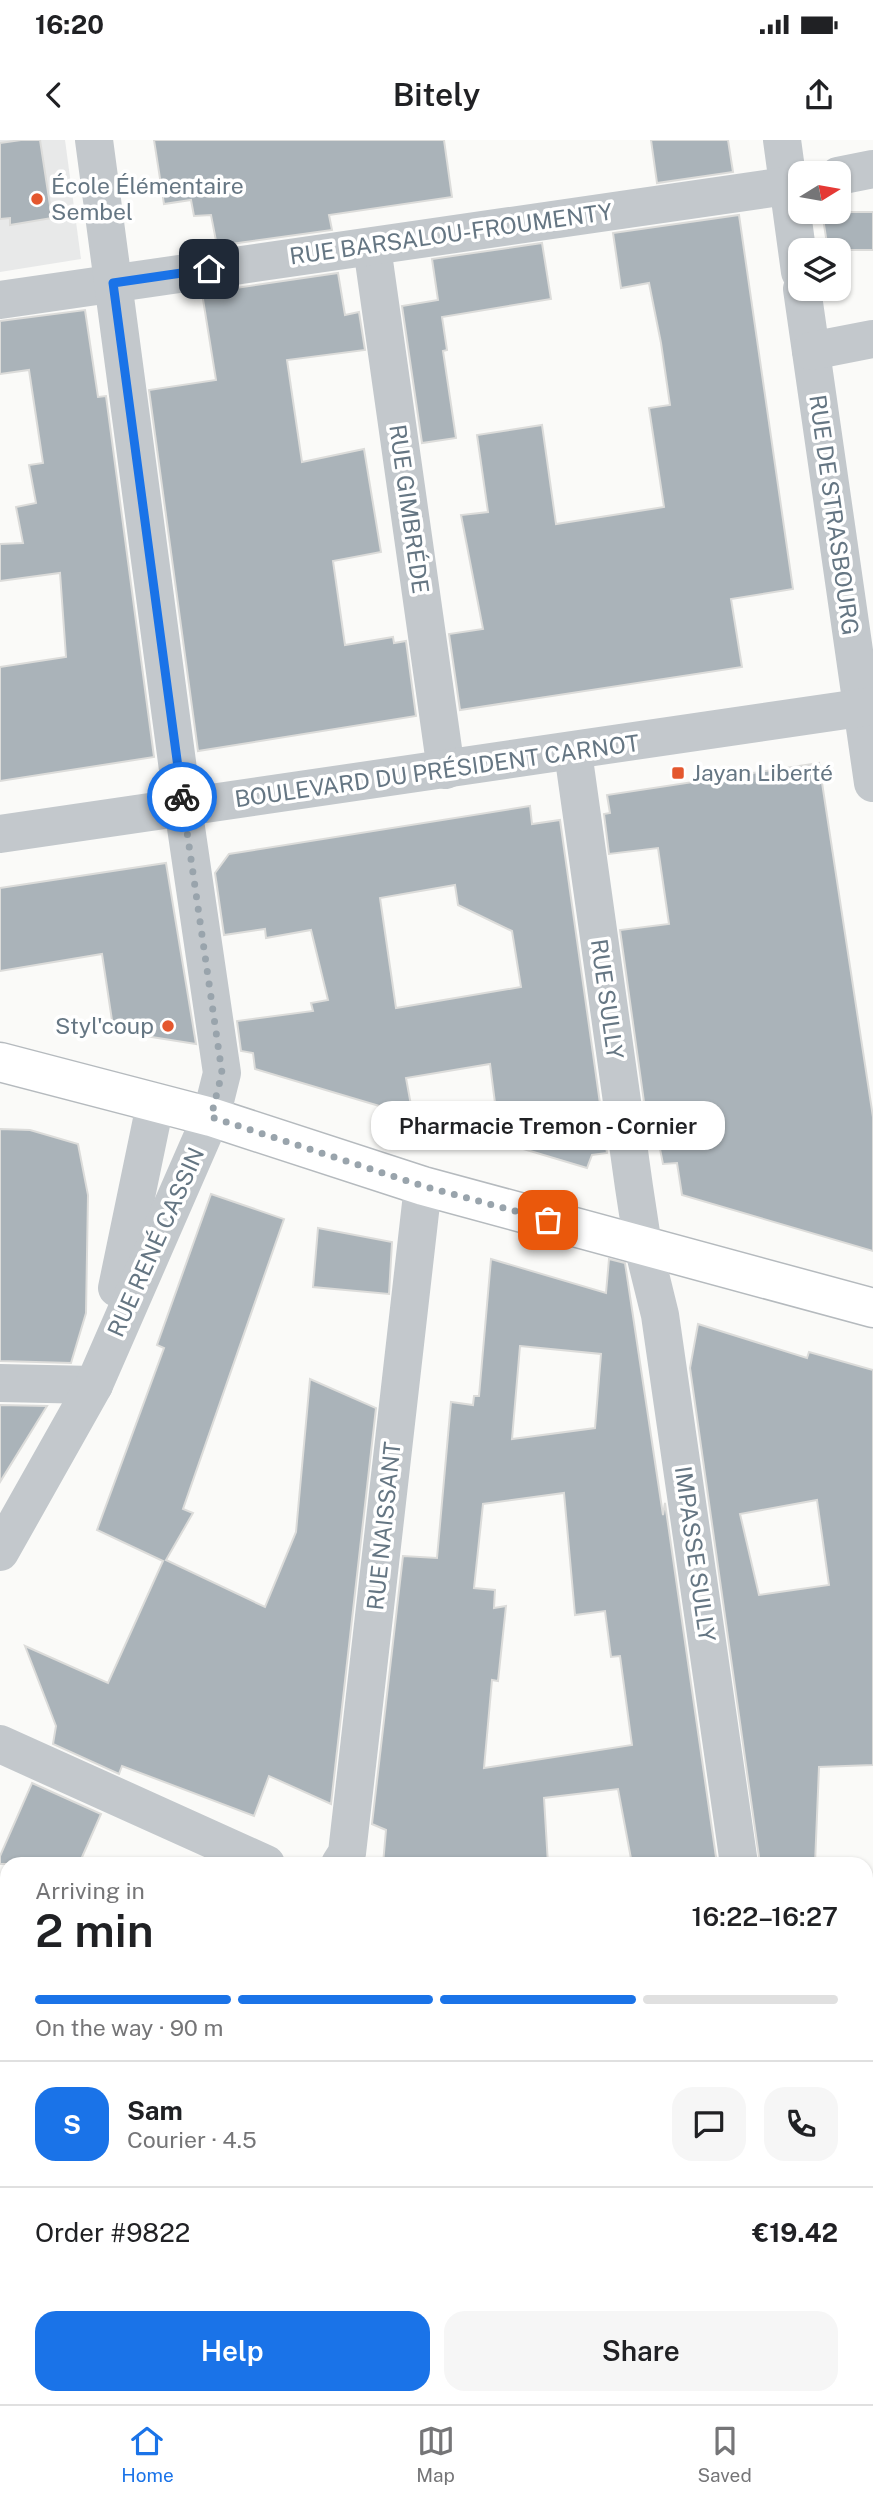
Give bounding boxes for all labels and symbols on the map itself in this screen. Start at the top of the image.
north arrow [788,161,850,224]
place label: École Élémentaire Sembel [51,172,244,225]
marker: École Élémentaire Sembel [29,191,45,207]
street label: RUE BARSALOU-FROUMENTY [288,197,614,270]
pin [179,239,239,299]
street label: RUE DE STRASBOURG [804,393,865,637]
street label: RUE GIMBRÉDE [384,423,435,595]
street label: BOULEVARD DU PRÉSIDENT CARNOT [233,729,641,812]
place label: Jayan Liberté [692,759,833,786]
courier [147,762,217,832]
marker: Jayan Liberté [670,765,686,781]
street label: RUE SULLY [586,937,629,1061]
place label: Styl'coup [55,1012,154,1039]
marker: Styl'coup [160,1018,176,1034]
callout: Pharmacie Tremon - Cornier [371,1101,725,1150]
street label: RUE RENÉ CASSIN [102,1143,209,1341]
pin [518,1190,578,1250]
street label: RUE NAISSANT [361,1440,406,1611]
street label: IMPASSE SULLY [670,1464,721,1643]

